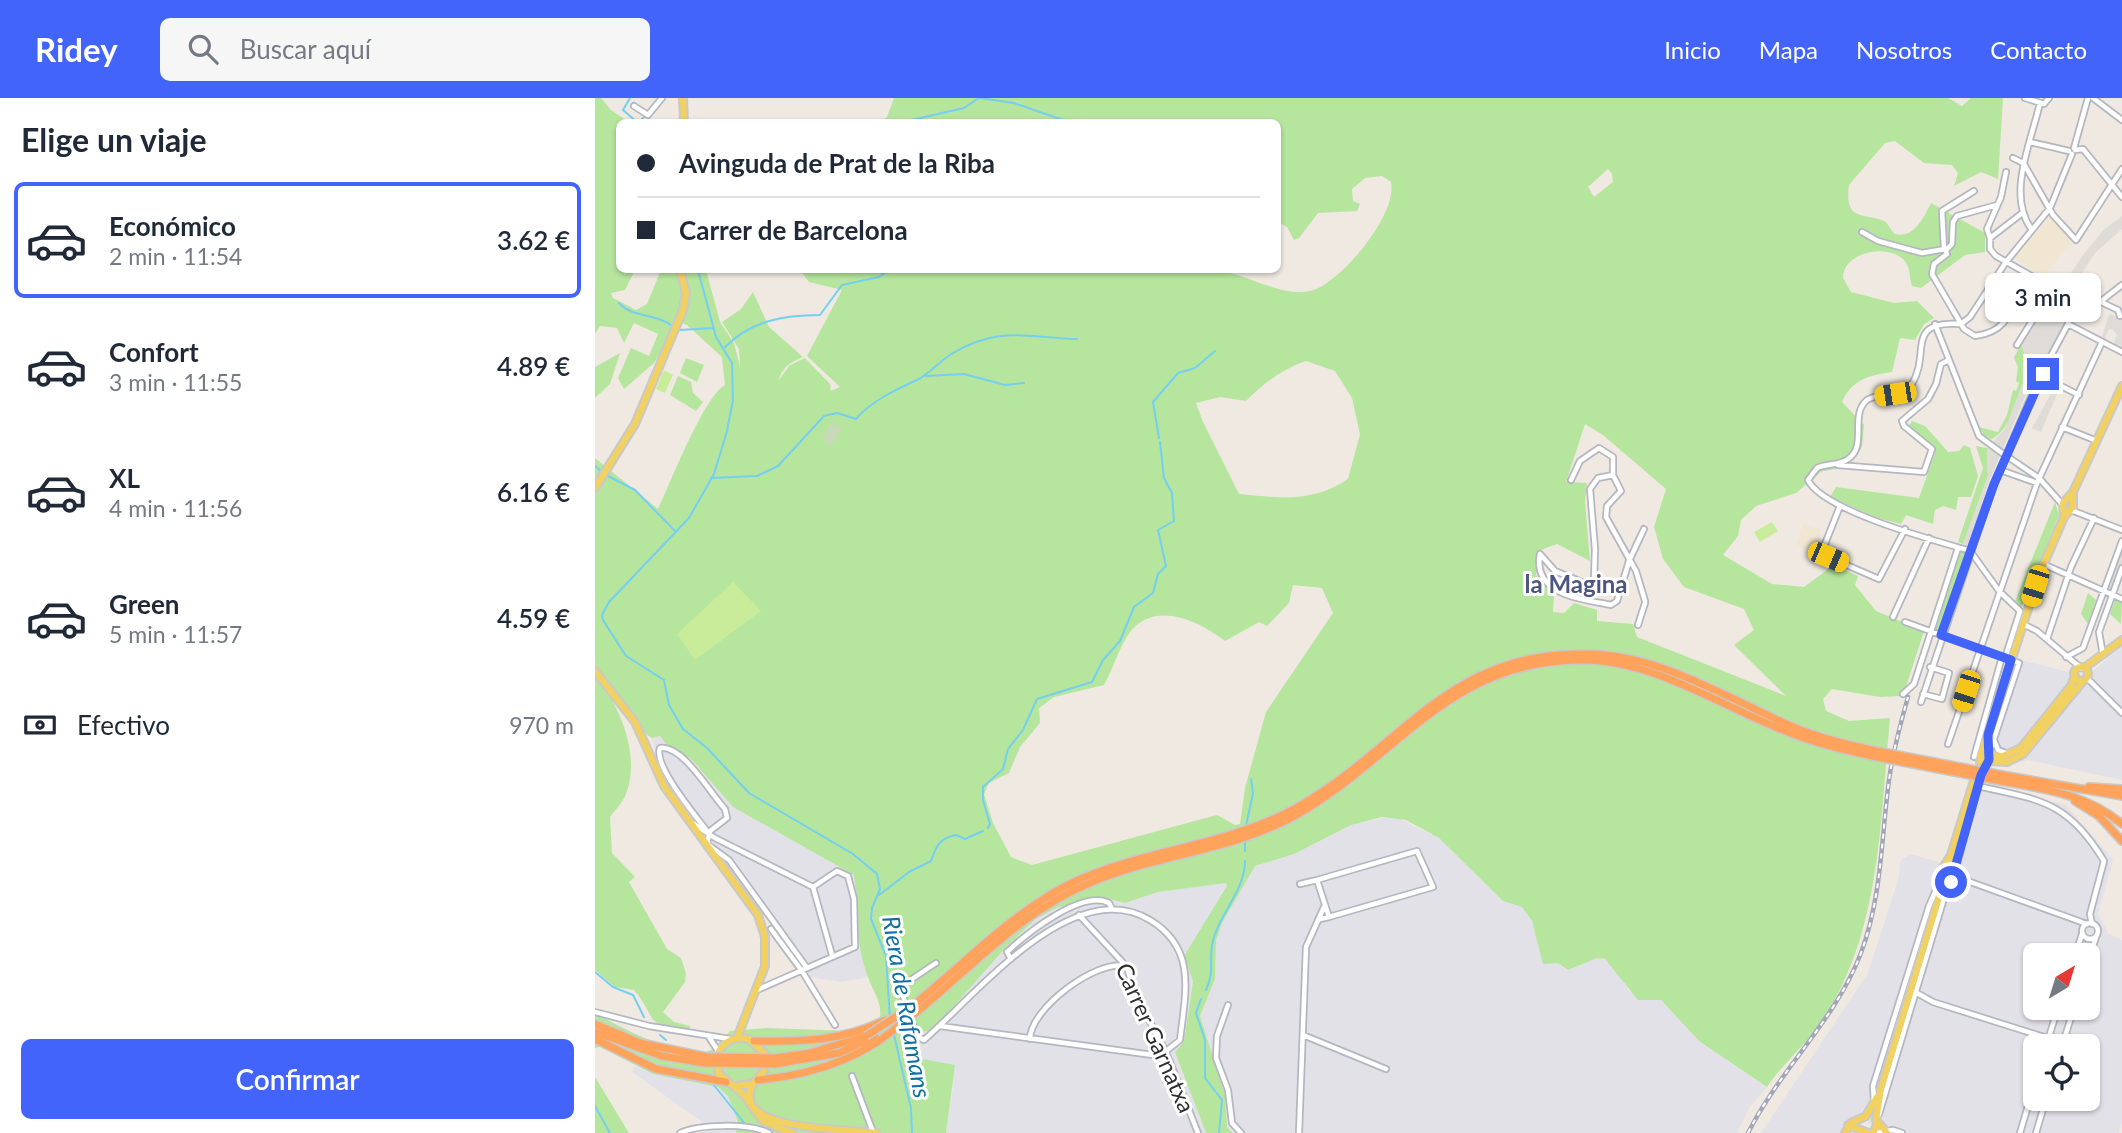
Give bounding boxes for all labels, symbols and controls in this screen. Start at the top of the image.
search box [160,18,650,81]
text: Ridey [35,29,118,69]
icon: search [184,30,222,68]
text: Buscar aquí [240,33,371,65]
text: Inicio [1664,35,1721,64]
text: Mapa [1759,35,1818,64]
text: Nosotros [1856,35,1952,64]
text: Contacto [1990,35,2087,64]
text: Elige un viaje [21,120,206,159]
text: Avinguda de Prat de la Riba [679,147,995,179]
icon: car [25,209,88,272]
text: Económico [109,210,236,242]
text: Carrer de Barcelona [679,214,908,246]
text: 3.62 € [497,224,570,256]
text: 2 min · 11:54 [109,242,242,270]
callout: 3 min [1985,272,2101,322]
text: 3 min [2015,283,2071,311]
icon: car [25,335,88,398]
text: Confort [109,336,199,368]
text: 4.89 € [497,350,570,382]
route end [2027,358,2059,390]
text: 3 min · 11:55 [109,368,242,396]
car [1873,380,1918,408]
icon: car [25,461,88,524]
text: XL [109,462,140,494]
text: 6.16 € [497,476,570,508]
text: 4 min · 11:56 [109,494,242,522]
car [1805,539,1852,575]
car [2019,563,2052,609]
district label: la Magina [1524,569,1628,598]
icon: car [25,587,88,650]
text: Green [109,588,179,620]
text: 4.59 € [497,602,570,634]
text: 5 min · 11:57 [109,620,242,648]
car [1950,668,1983,714]
icon: cash [21,706,59,744]
text: Efectivo [77,709,170,741]
text: 970 m [509,711,574,739]
route start [1935,866,1967,898]
water label: Riera de Rafamans [877,913,938,1101]
north arrow [2023,943,2100,1020]
map controls [2023,943,2100,1111]
street label: Carrer Garnatxa [1110,958,1201,1117]
button: locate [2023,1034,2100,1111]
button: Confirmar [21,1039,574,1119]

